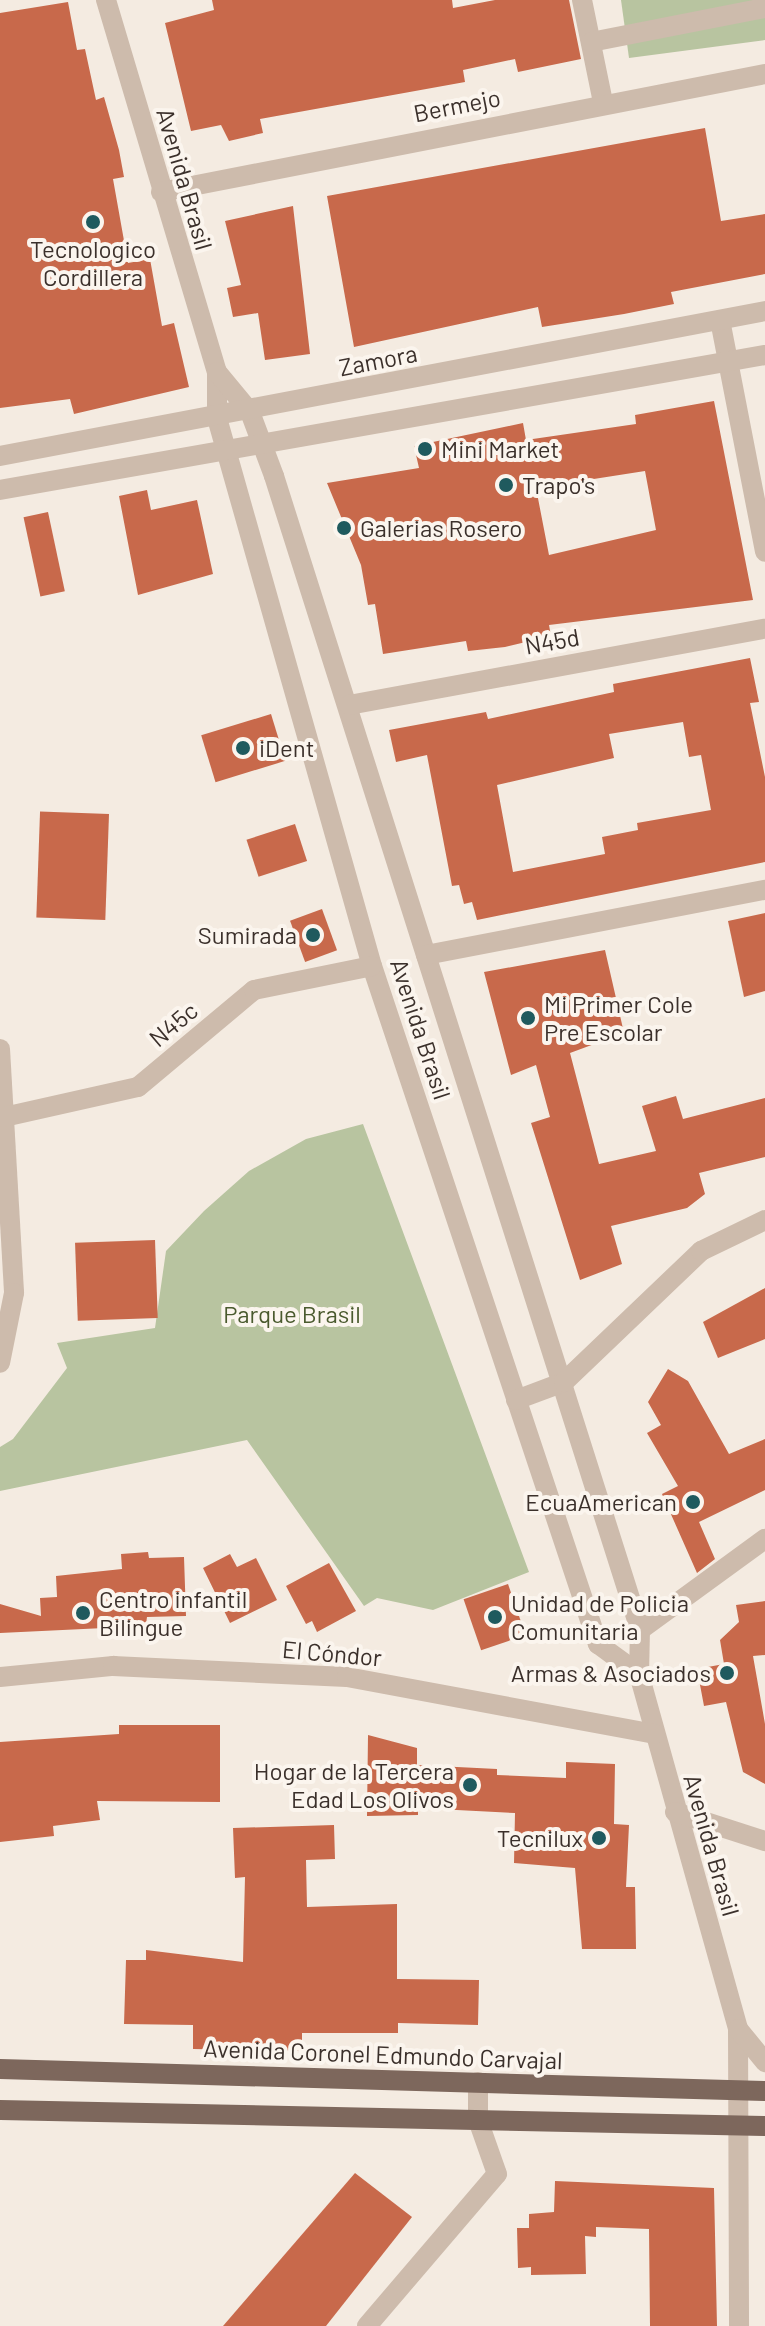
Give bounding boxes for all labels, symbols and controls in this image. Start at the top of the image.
street label: Bermejo [411,82,503,128]
street label: Avenida Brasil [151,105,219,253]
marker: Tecnologico Cordillera [84,213,102,231]
place label: Tecnologico Cordillera [30,235,156,291]
street label: Zamora [336,338,420,382]
place label: Mini Market [441,435,559,463]
marker: Mini Market [416,440,434,458]
place label: Trapo's [522,471,595,499]
marker: Trapo's [497,476,515,494]
place label: Galerias Rosero [360,514,522,542]
marker: Galerias Rosero [335,519,353,537]
street label: N45d [522,622,582,660]
place label: iDent [259,734,314,762]
marker: iDent [234,739,252,757]
place label: Sumirada [198,921,297,949]
marker: Sumirada [304,926,322,944]
street label: Avenida Brasil [385,955,457,1103]
place label: Mi Primer Cole Pre Escolar [544,990,693,1046]
street label: N45c [143,996,203,1052]
marker: Mi Primer Cole Pre Escolar [519,1009,537,1027]
park label: Parque Brasil [223,1300,361,1328]
place label: EcuaAmerican [525,1488,677,1516]
marker: EcuaAmerican [684,1493,702,1511]
place label: Centro infantil Bilingue [99,1585,247,1641]
place label: Unidad de Policia Comunitaria [511,1589,689,1645]
marker: Centro infantil Bilingue [74,1604,92,1622]
marker: Unidad de Policia Comunitaria [486,1608,504,1626]
street label: El Cóndor [281,1634,383,1672]
place label: Armas & Asociados [511,1659,711,1687]
marker: Armas & Asociados [718,1664,736,1682]
place label: Hogar de la Tercera Edad Los Olivos [254,1757,454,1813]
street label: Avenida Brasil [678,1771,746,1919]
marker: Hogar de la Tercera Edad Los Olivos [461,1776,479,1794]
place label: Tecnilux [497,1824,583,1852]
marker: Tecnilux [590,1829,608,1847]
street label: Avenida Coronel Edmundo Carvajal [203,2033,563,2075]

